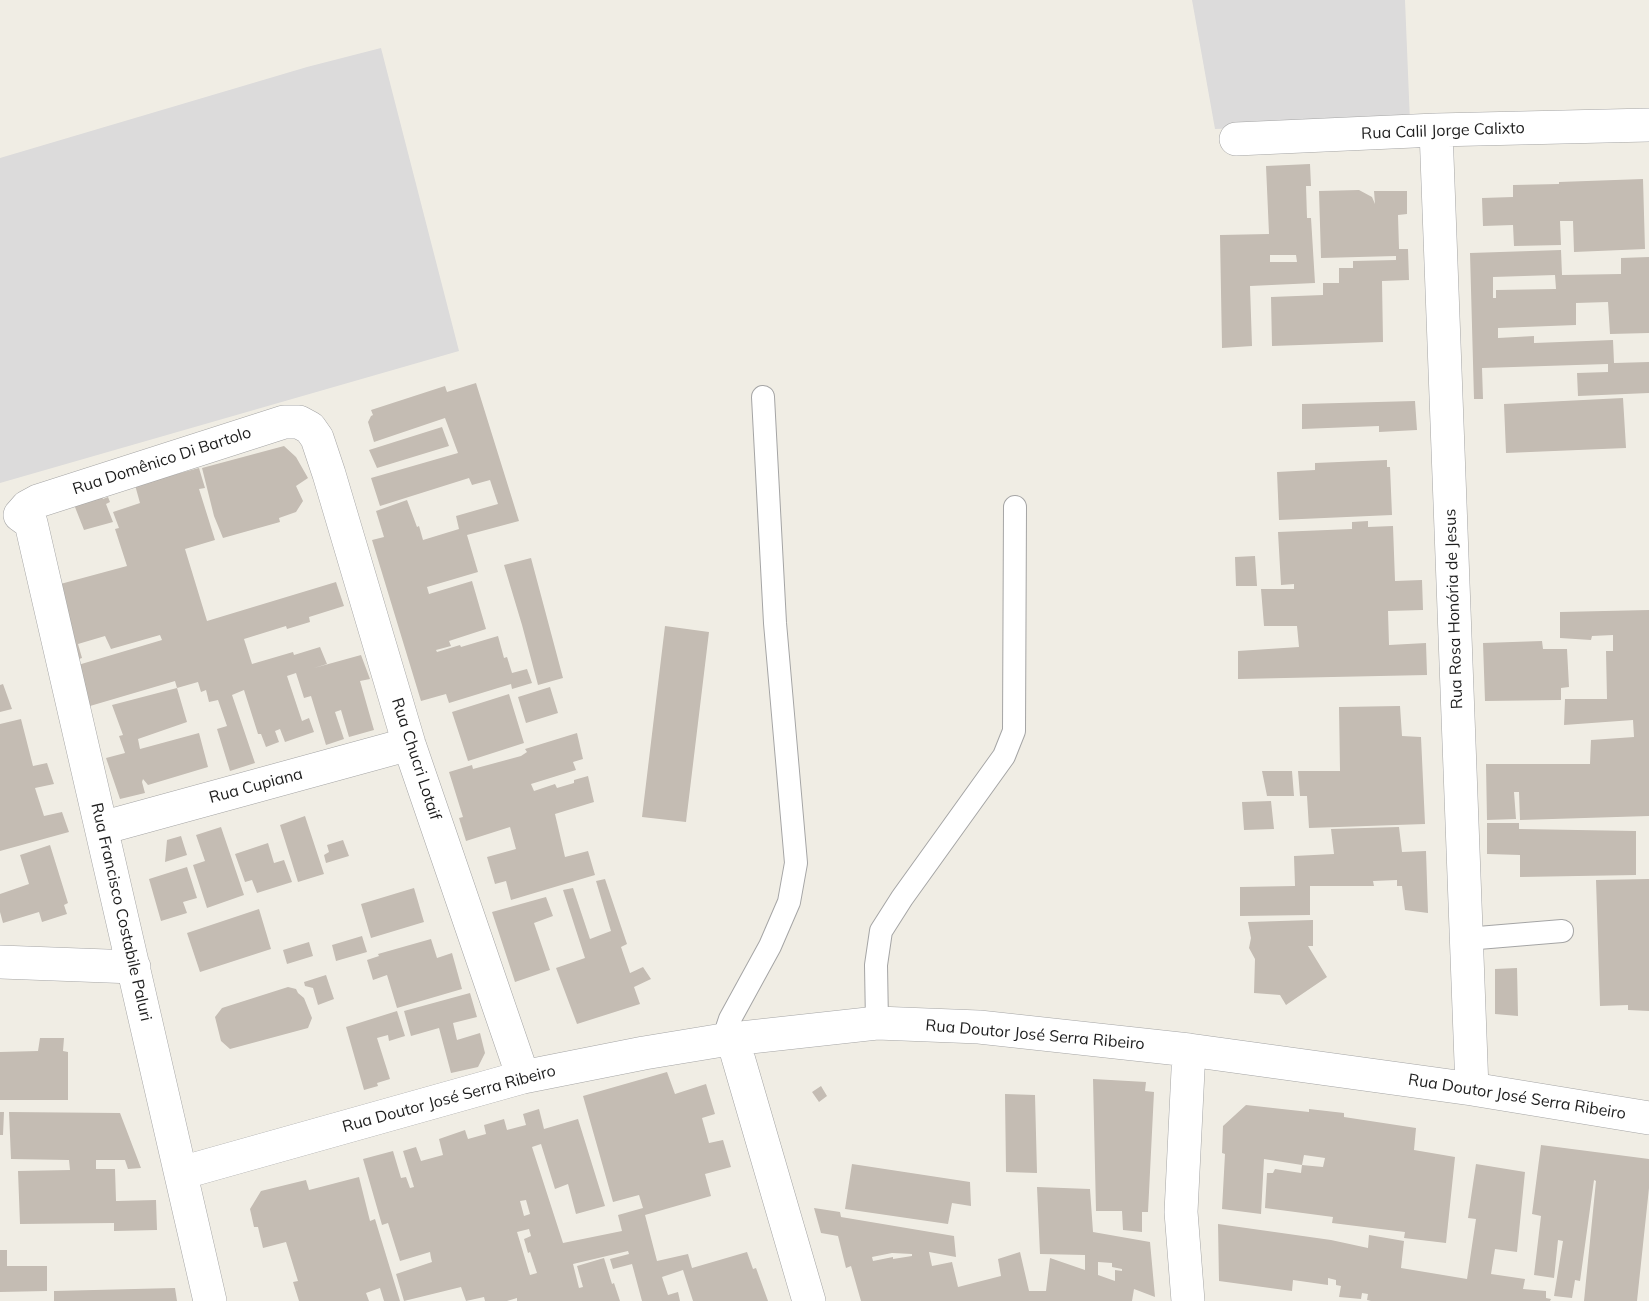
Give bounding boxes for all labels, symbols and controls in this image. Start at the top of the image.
street label: Rua Calil Jorge Calixto [1361,119,1525,143]
street label: Rua Domênico Di Bartolo [70,423,254,499]
street label: Rua Rosa Honória de Jesus [1441,508,1467,710]
street label: Rua Chucri Lotaif [387,695,445,823]
street label: Rua Cupiana [207,764,305,808]
street label: Rua Francisco Costabile Paluri [87,801,155,1023]
street label: Rua Doutor José Serra Ribeiro [925,1016,1145,1054]
street label: Rua Doutor José Serra Ribeiro [340,1061,558,1137]
street label: Rua Doutor José Serra Ribeiro [1407,1070,1627,1124]

